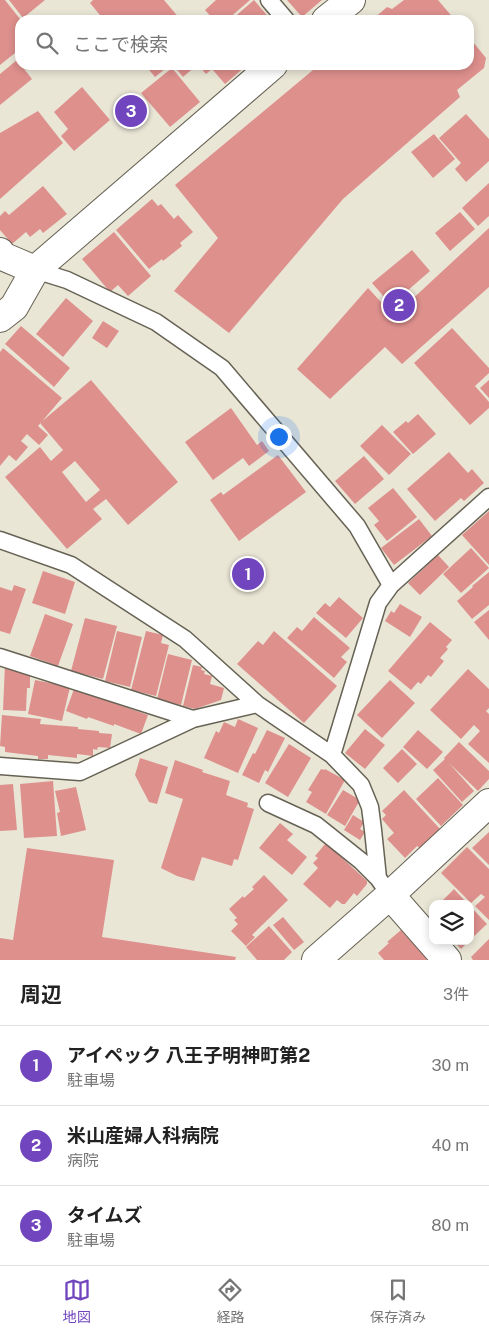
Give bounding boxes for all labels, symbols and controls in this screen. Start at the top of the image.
search box [15,15,474,70]
icon: search [33,29,61,57]
text: ここで検索 [73,33,168,55]
pin: 3 [115,92,147,130]
pin: 2 [383,286,415,324]
your location [266,424,292,450]
pin: 1 [232,555,264,593]
map controls [429,900,474,945]
button: layers [429,900,474,945]
text: 周辺 [20,982,62,1007]
text: 3件 [443,985,469,1004]
text: アイペック 八王子明神町第2 [67,1044,310,1066]
text: 1 [33,1056,39,1075]
text: 30 m [432,1056,469,1075]
text: 駐車場 [67,1071,115,1090]
text: 米山産婦人科病院 [67,1124,219,1146]
text: 2 [31,1136,41,1155]
text: 40 m [431,1136,469,1155]
text: 病院 [67,1151,99,1170]
text: タイムズ [67,1204,143,1226]
text: 3 [31,1216,41,1235]
text: 80 m [431,1216,469,1235]
text: 駐車場 [67,1231,115,1250]
tab: 地図 [63,1276,91,1326]
tab: 経路 [216,1276,244,1326]
tab: 保存済み [370,1276,426,1326]

